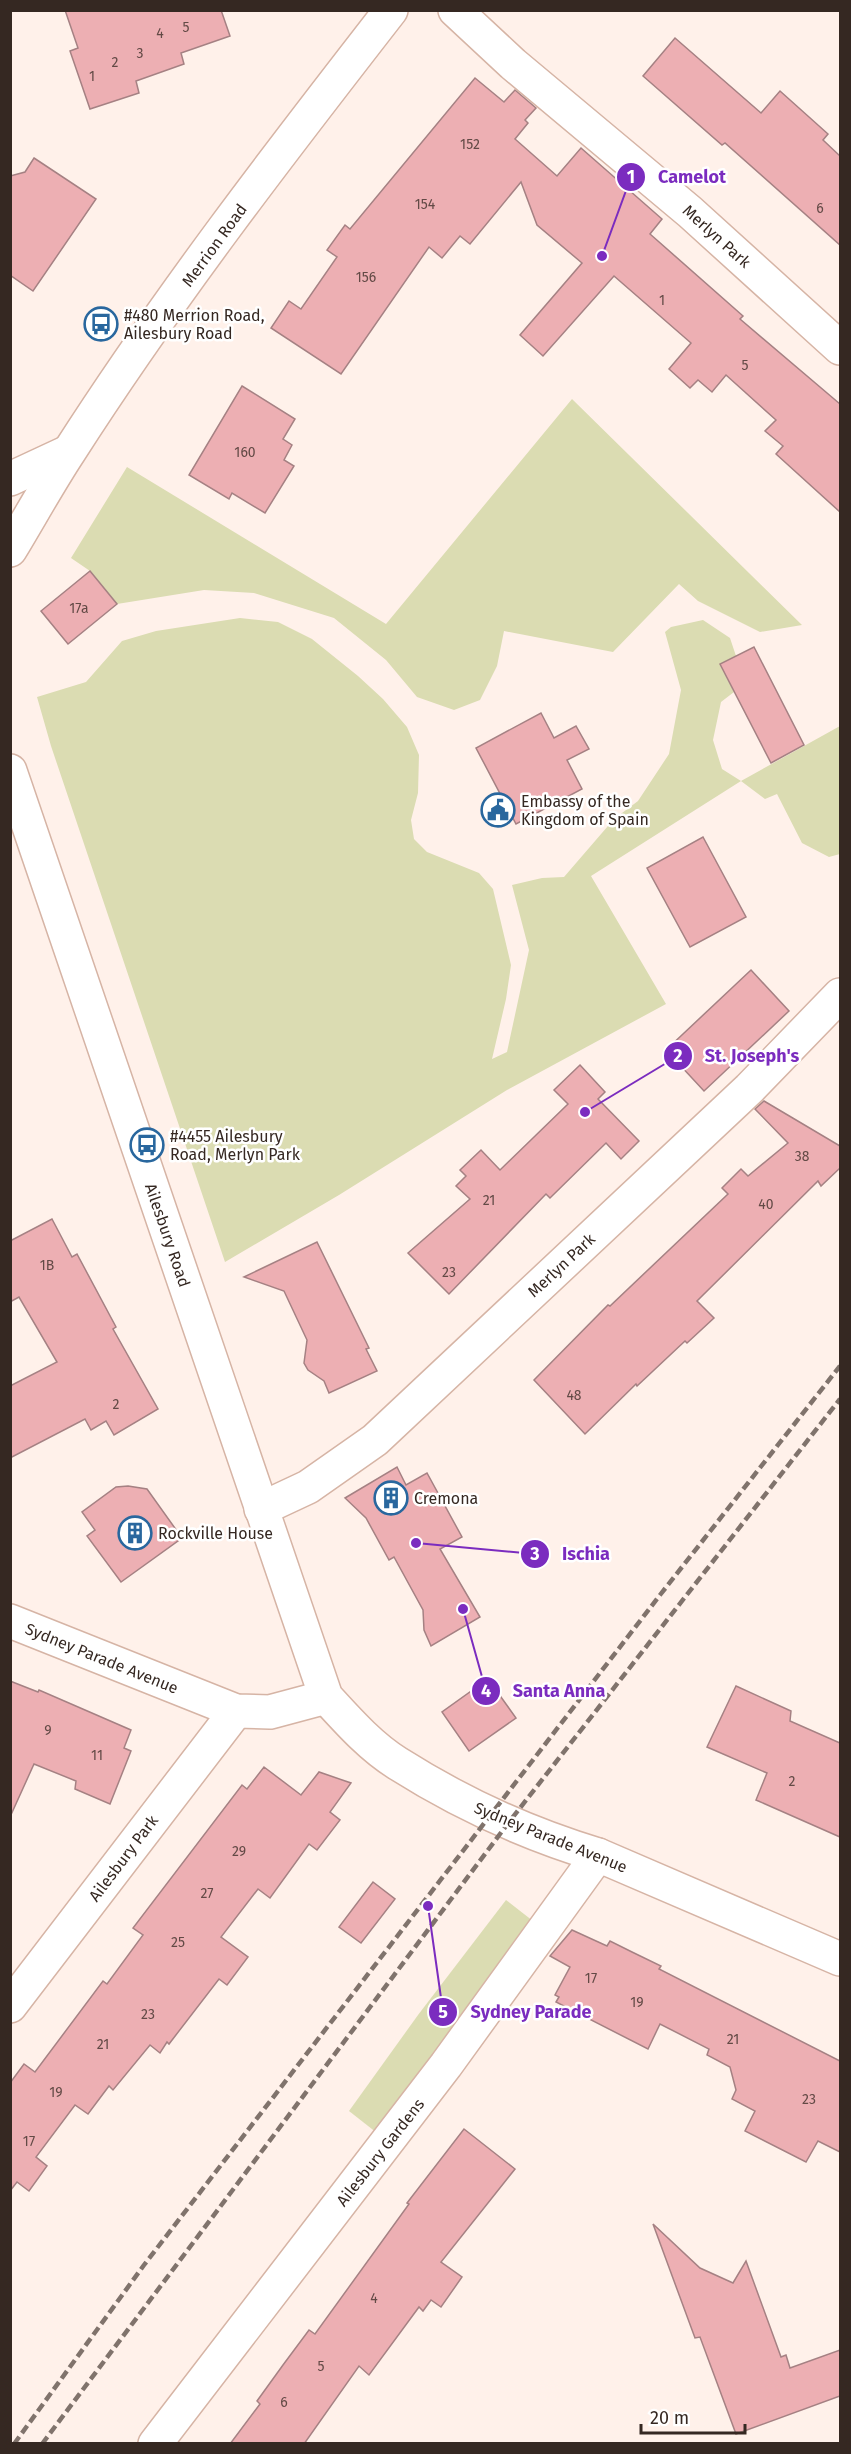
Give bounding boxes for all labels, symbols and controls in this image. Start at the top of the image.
house number: 5 [182,19,190,36]
house number: 4 [156,25,164,42]
house number: 3 [137,45,144,62]
house number: 2 [112,54,119,71]
house number: 1 [89,68,95,85]
house number: 152 [460,136,480,153]
callout: Camelot [616,159,738,195]
text: 1 [627,166,635,188]
text: Camelot [658,166,727,188]
house number: 154 [415,196,436,213]
street label: Merrion Road [178,200,251,290]
house number: 6 [816,200,824,217]
street label: Merlyn Park [679,201,755,272]
house number: 156 [356,269,376,286]
house number: 1 [659,292,665,309]
bus stop icon: #480 Merrion Road, Ailesbury Road [83,306,119,342]
place label: #480 Merrion Road, Ailesbury Road [124,306,265,343]
house number: 5 [741,357,749,374]
house number: 160 [234,444,256,461]
house number: 17a [69,600,89,617]
public building icon: Embassy of the Kingdom of Spain [480,792,516,828]
place label: Embassy of the Kingdom of Spain [521,792,649,829]
callout: St. Joseph's [663,1038,811,1074]
text: 2 [673,1045,683,1067]
text: St. Joseph's [705,1045,800,1067]
bus stop icon: #4455 Ailesbury Road, Merlyn Park [129,1127,165,1163]
place label: #4455 Ailesbury Road, Merlyn Park [170,1127,301,1164]
house number: 38 [795,1148,810,1165]
street label: Ailesbury Road [141,1181,194,1290]
house number: 21 [483,1192,495,1209]
house number: 40 [758,1196,774,1213]
street label: Merlyn Park [524,1229,599,1301]
house number: 1B [40,1257,54,1274]
house number: 23 [442,1264,456,1281]
house number: 48 [566,1387,582,1404]
house number: 2 [113,1396,120,1413]
building icon: Cremona [373,1480,409,1516]
place label: Cremona [414,1489,478,1508]
building icon: Rockville House [117,1515,153,1551]
place label: Rockville House [158,1524,273,1543]
callout: Ischia [520,1536,622,1572]
text: 3 [529,1543,540,1565]
text: Ischia [562,1543,610,1565]
street label: Sydney Parade Avenue [23,1619,181,1698]
callout: Santa Anna [471,1673,618,1709]
text: 4 [481,1680,491,1702]
text: Santa Anna [513,1680,605,1702]
house number: 9 [44,1722,52,1739]
house number: 11 [91,1747,103,1764]
house number: 2 [789,1773,796,1790]
street label: Sydney Parade Avenue [472,1798,630,1877]
street label: Ailesbury Park [85,1811,162,1905]
house number: 29 [232,1843,246,1860]
house number: 27 [200,1885,214,1902]
house number: 25 [171,1934,185,1951]
house number: 17 [585,1970,597,1987]
callout: Sydney Parade [428,1994,603,2030]
house number: 19 [630,1994,644,2011]
text: 5 [438,2001,448,2023]
text: Sydney Parade [471,2001,591,2023]
house number: 23 [141,2006,155,2023]
house number: 21 [727,2031,739,2048]
house number: 21 [97,2036,109,2053]
house number: 19 [49,2084,63,2101]
house number: 23 [802,2091,816,2108]
street label: Ailesbury Gardens [333,2095,428,2210]
house number: 17 [23,2133,35,2150]
house number: 4 [370,2290,378,2307]
house number: 5 [317,2358,325,2375]
house number: 6 [280,2394,288,2411]
scale bar [641,2397,744,2435]
text: 20 m [650,2407,689,2429]

